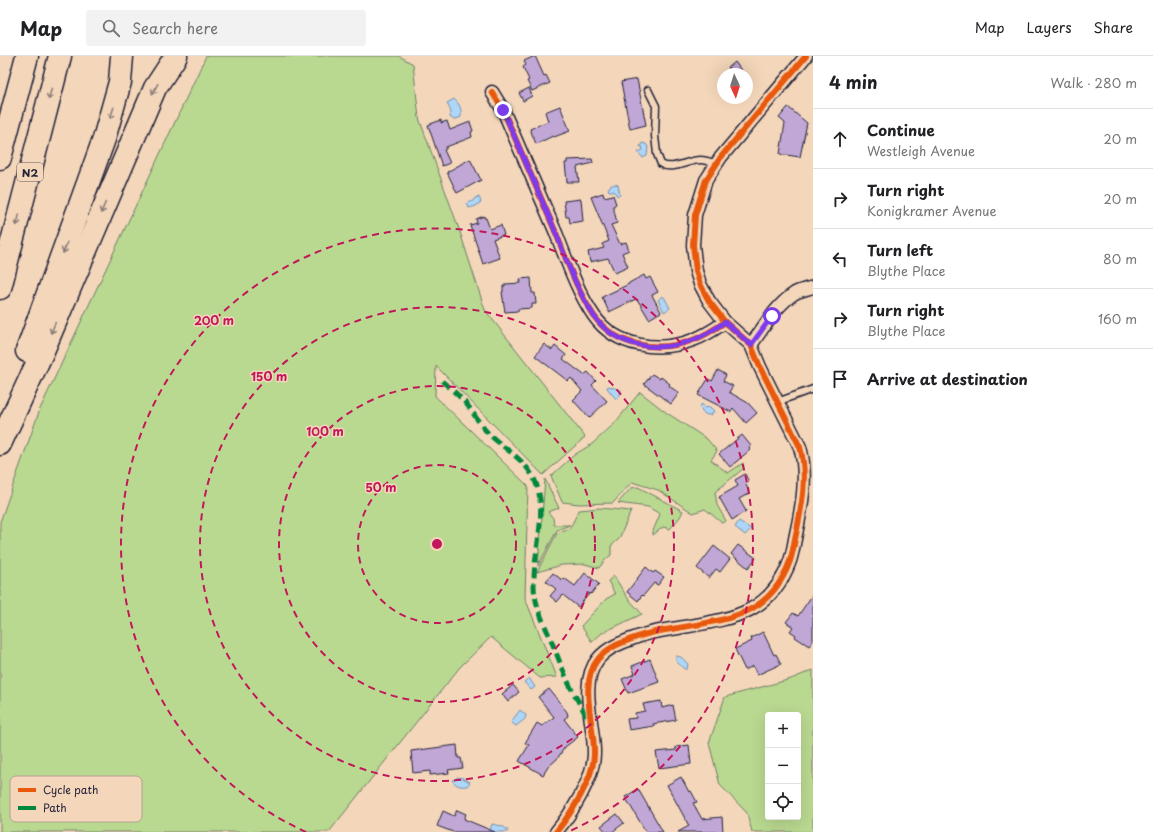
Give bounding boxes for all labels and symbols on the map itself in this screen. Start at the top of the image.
north arrow [717,68,753,104]
one-way arrow [151,82,158,94]
one-way arrow [46,87,53,100]
route end [494,101,512,119]
one-way arrow [108,106,115,119]
road number: N2 [17,163,43,181]
one-way arrow [99,202,107,214]
one-way arrow [13,213,21,226]
one-way arrow [60,242,68,254]
route start [763,307,781,325]
text: 200 m [194,311,234,329]
one-way arrow [48,321,56,333]
text: 150 m [251,367,287,385]
text: 100 m [306,422,344,440]
text: 50 m [365,478,397,496]
centre of rings [430,537,444,551]
legend [10,776,142,822]
text: Cycle path [43,781,98,798]
text: Path [43,799,67,816]

